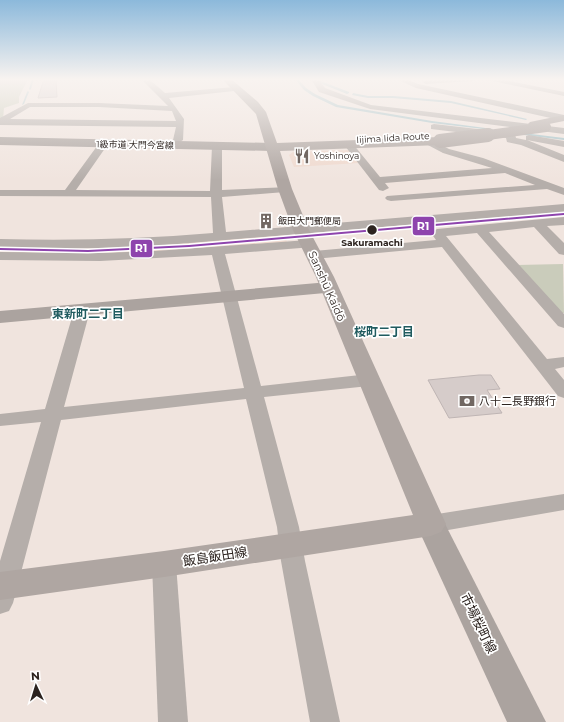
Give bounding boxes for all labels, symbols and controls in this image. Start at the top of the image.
street label: Iijima Iida Route [356,130,430,145]
street label: 1級市道 大門今宮線 [96,138,175,151]
restaurant icon: Yoshinoya [293,147,311,165]
place label: Yoshinoya [314,150,359,161]
building icon: 飯田大門郵便局 [257,212,275,230]
place label: 飯田大門郵便局 [278,215,341,226]
line badge: R1 [412,216,435,236]
text: R1 [417,219,429,233]
marker: Sakuramachi [365,223,379,237]
place label: Sakuramachi [341,237,403,248]
line badge: R1 [130,239,153,258]
text: R1 [135,241,147,255]
street label: Sanshū Kaidō [305,249,349,323]
district label: 東新町二丁目 [52,306,124,321]
district label: 桜町二丁目 [354,324,414,339]
bank icon: 八十二長野銀行 [458,392,476,410]
place label: 八十二長野銀行 [479,394,556,408]
street label: 飯島飯田線 [182,543,248,569]
street label: 市場桜町線 [458,590,500,656]
north arrow [16,666,56,706]
text: N [30,669,40,683]

